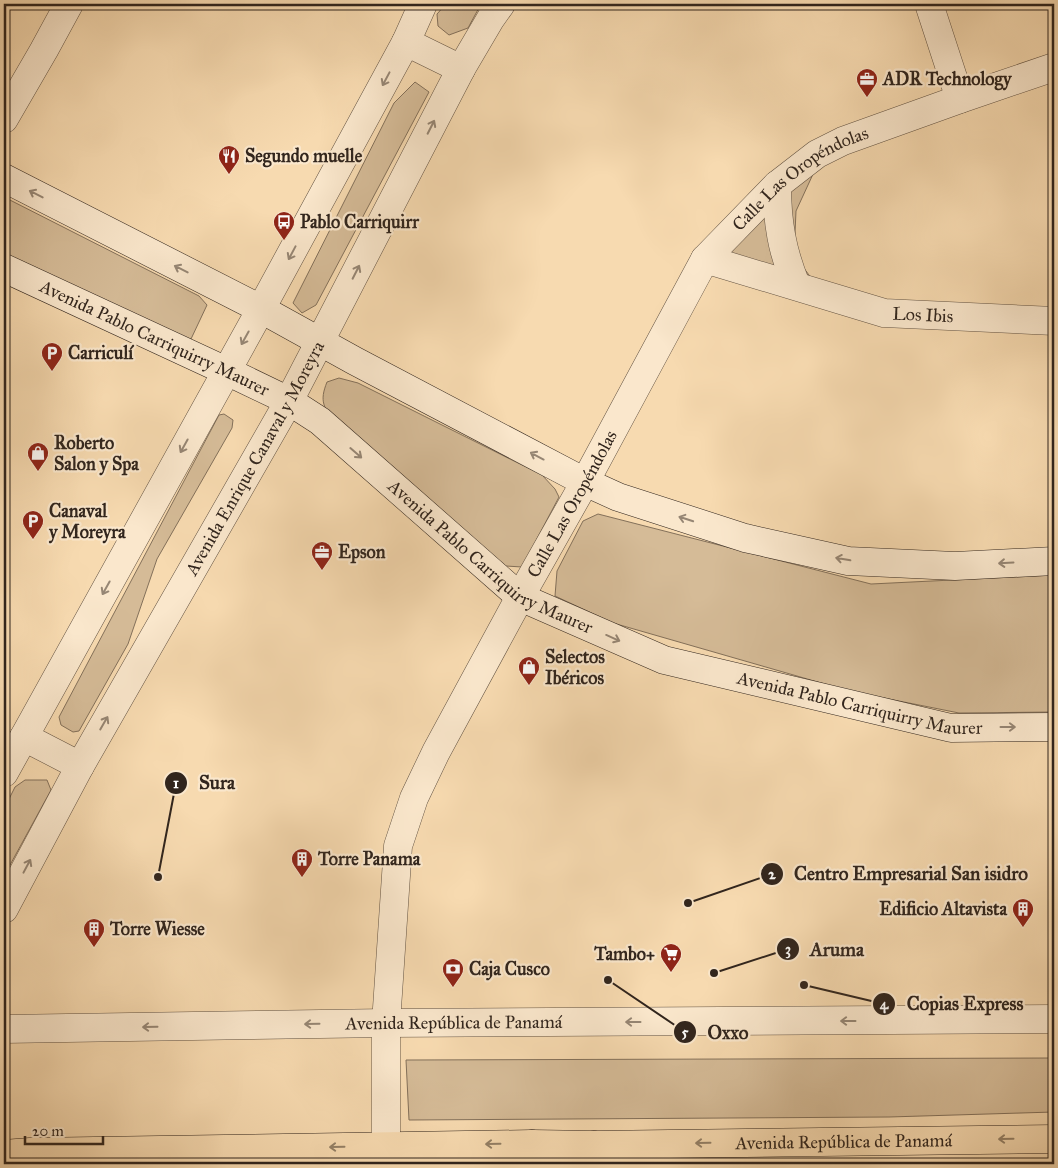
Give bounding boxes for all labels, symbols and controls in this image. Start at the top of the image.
office icon: ADR Technology [855,67,879,98]
place label: ADR Technology [882,68,1013,91]
one-way arrow [381,71,391,86]
one-way arrow [426,120,436,135]
street label: Calle Las Oropéndolas [728,122,871,235]
restaurant icon: Segundo muelle [217,144,241,175]
place label: Segundo muelle [245,145,363,168]
one-way arrow [29,189,44,199]
bus stop icon: Pablo Carriquirr [272,210,296,241]
place label: Pablo Carriquirr [300,211,420,234]
one-way arrow [287,245,297,260]
one-way arrow [174,264,189,273]
one-way arrow [352,265,361,280]
street label: Avenida Pablo Carriquirry Maurer [35,275,273,401]
street label: Los Ibis [892,302,954,327]
one-way arrow [240,331,250,345]
street label: Avenida Enrique Canaval y Moreyra [180,337,329,580]
parking icon: Carriculí [40,341,64,372]
place label: Carriculí [68,342,134,364]
street label: Calle Las Oropéndolas [522,426,622,582]
place label: Roberto Salon y Spa [54,432,139,476]
one-way arrow [179,438,189,452]
shop icon: Roberto Salon y Spa [26,441,50,472]
one-way arrow [350,447,363,459]
one-way arrow [530,451,545,460]
street label: Avenida Pablo Carriquirry Maurer [383,474,597,639]
place label: Canaval y Moreyra [48,500,126,544]
parking icon: Canaval y Moreyra [21,509,45,540]
one-way arrow [679,514,695,523]
office icon: Epson [310,540,334,571]
place label: Epson [338,541,386,564]
one-way arrow [836,554,852,564]
one-way arrow [998,559,1014,568]
one-way arrow [101,580,110,595]
one-way arrow [605,634,620,644]
place label: Selectos Ibéricos [545,646,605,689]
shop icon: Selectos Ibéricos [517,655,541,686]
street label: Avenida Pablo Carriquirry Maurer [734,667,983,739]
one-way arrow [99,716,109,731]
one-way arrow [1000,722,1016,732]
callout: Sura [164,766,245,800]
text: Sura [199,771,236,794]
text: 1 [173,774,179,792]
building icon: Torre Panama [290,847,314,878]
place label: Torre Panama [317,848,421,870]
callout: Centro Empresarial San isidro [759,857,1038,891]
one-way arrow [23,859,32,874]
text: Centro Empresarial San isidro [794,862,1028,886]
text: 2 [768,865,776,883]
building icon: Edificio Altavista [1011,897,1035,928]
place label: Edificio Altavista [879,898,1007,920]
building icon: Torre Wiesse [82,917,106,948]
place label: Torre Wiesse [109,918,205,940]
callout: Aruma [775,932,874,966]
text: Aruma [808,938,865,961]
text: 3 [785,940,791,959]
supermarket icon: Tambo+ [659,942,683,973]
place label: Tambo+ [593,943,655,965]
bank icon: Caja Cusco [441,957,465,988]
place label: Caja Cusco [469,958,550,981]
callout: Copias Express [871,987,1033,1021]
text: Copias Express [907,992,1023,1016]
text: 4 [880,995,889,1014]
street label: Avenida República de Panamá [344,1011,563,1035]
callout: Oxxo [673,1015,759,1049]
one-way arrow [840,1016,856,1026]
one-way arrow [625,1017,642,1027]
one-way arrow [304,1019,320,1029]
text: Oxxo [708,1021,749,1044]
one-way arrow [142,1022,158,1032]
text: 5 [682,1023,689,1041]
scale bar [25,1113,102,1145]
text: 20 m [32,1122,64,1140]
street label: Avenida República de Panamá [734,1129,953,1154]
one-way arrow [998,1135,1014,1144]
one-way arrow [695,1138,712,1148]
one-way arrow [485,1140,501,1149]
one-way arrow [330,1142,346,1152]

